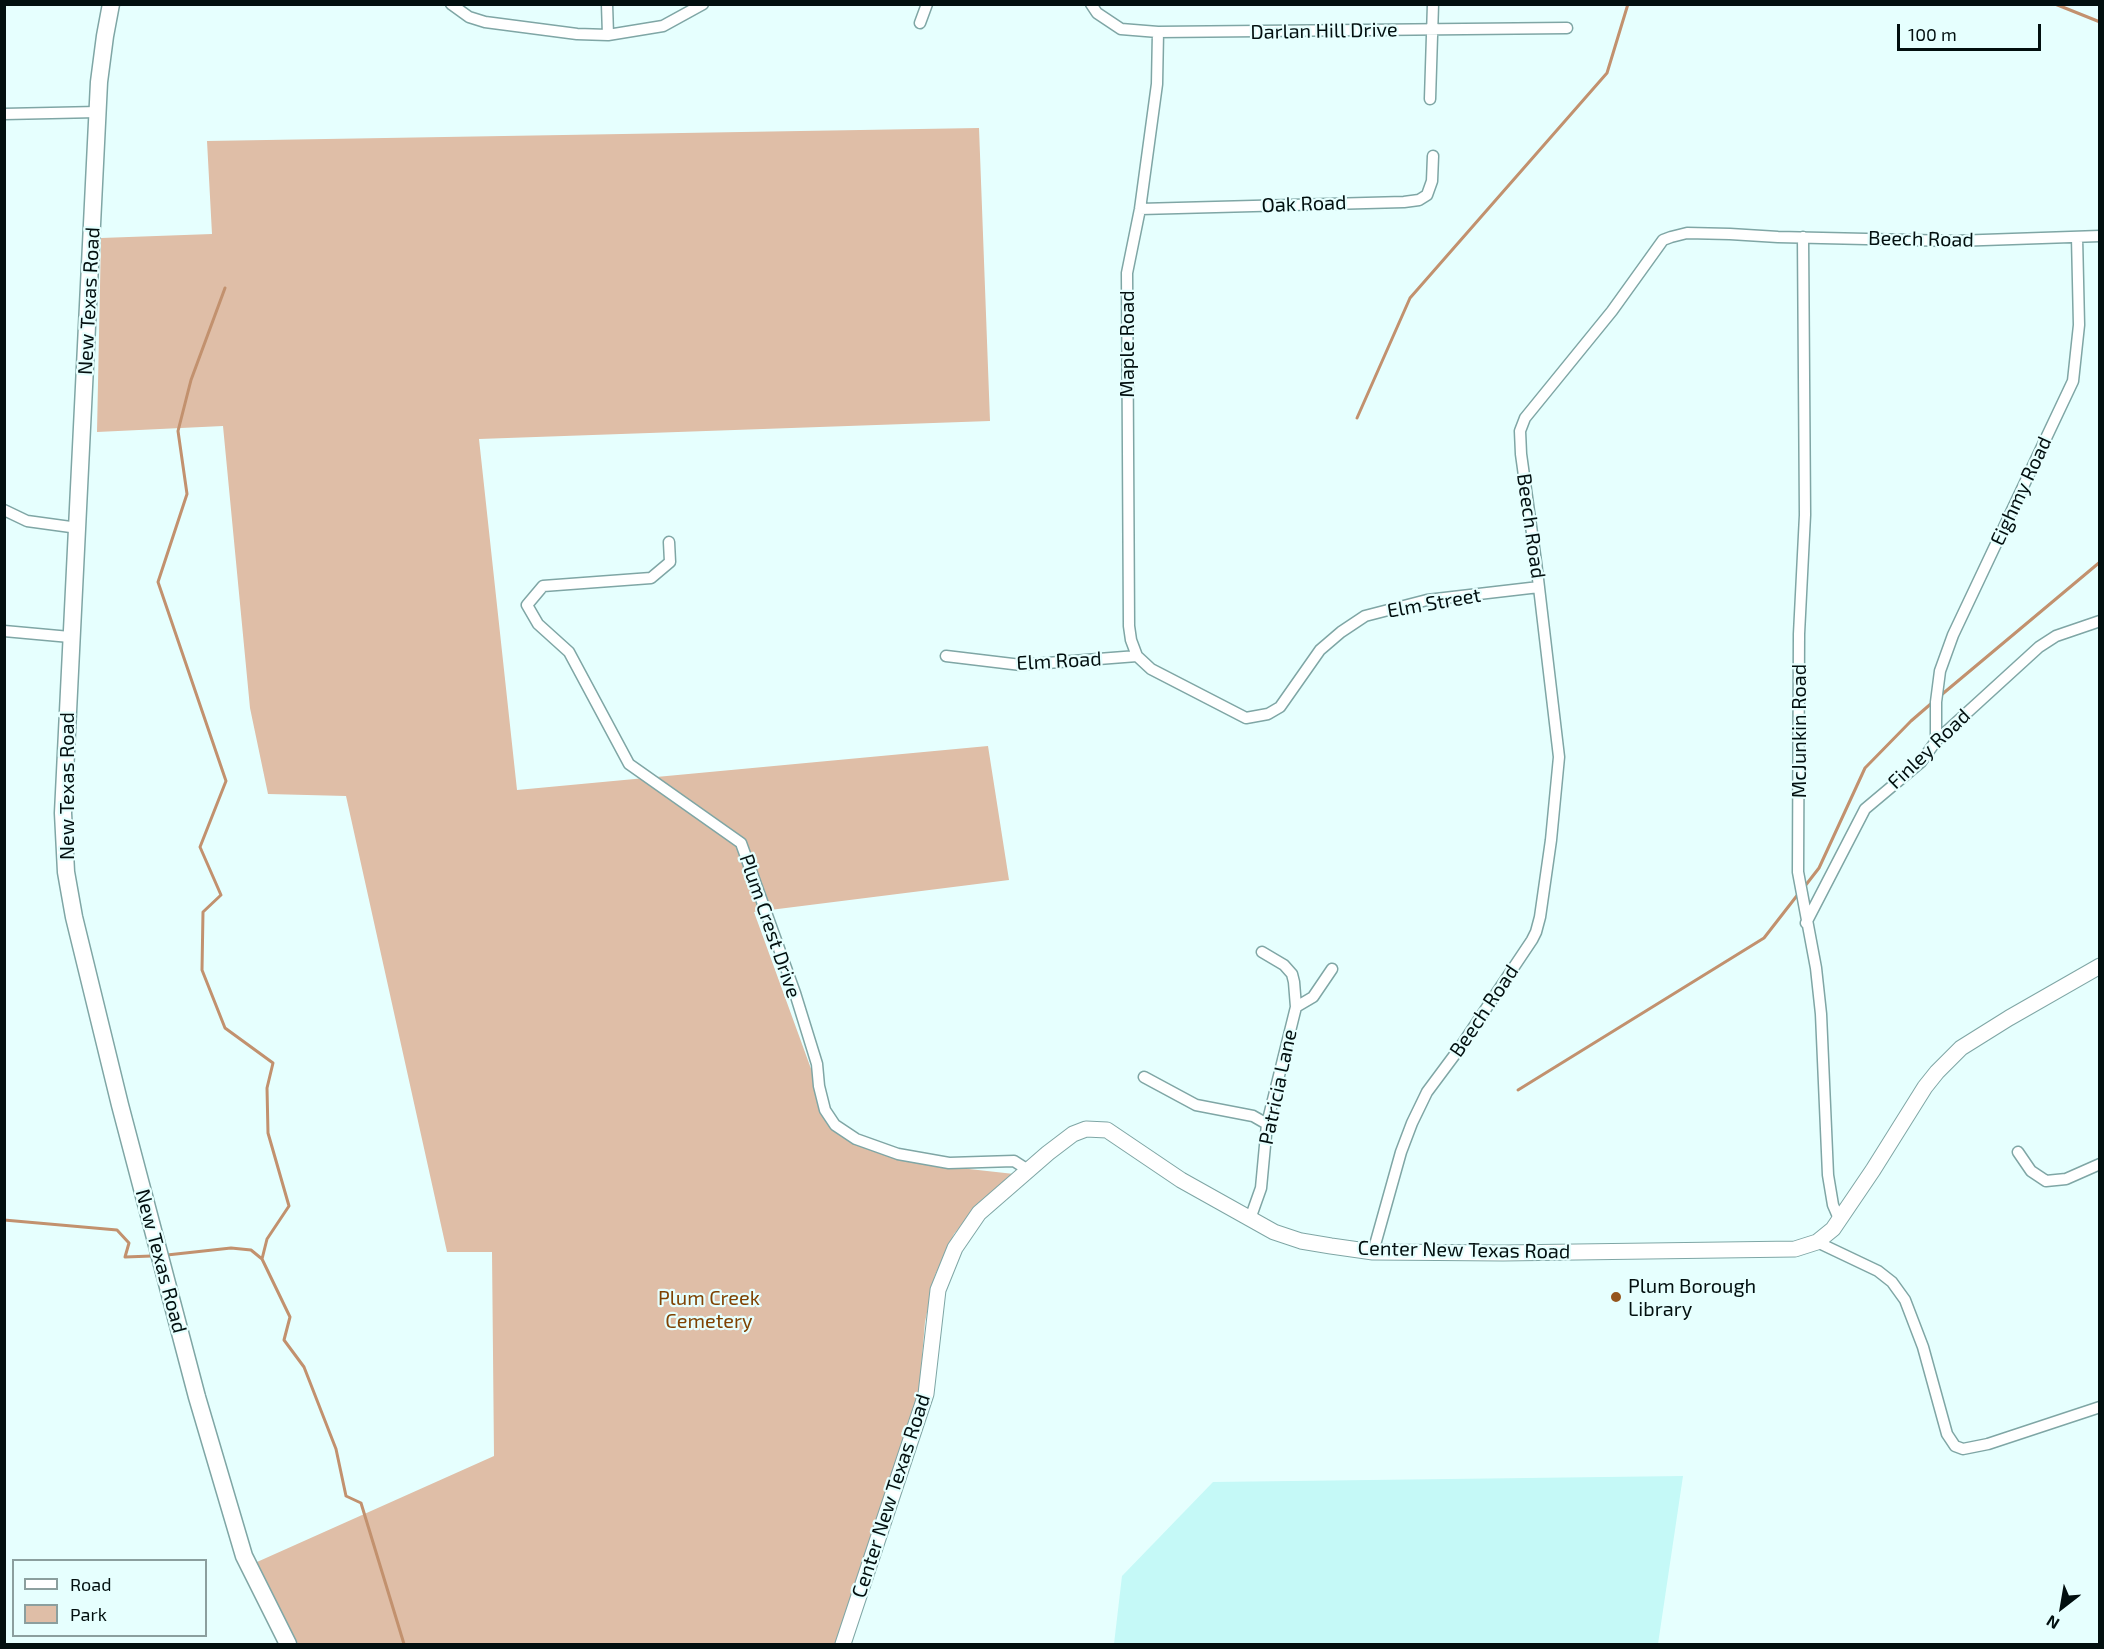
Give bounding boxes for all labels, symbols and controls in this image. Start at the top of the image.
scale bar [1900,12,2044,50]
street label: Darlan Hill Drive [1250,18,1398,44]
text: 100 m [1908,23,1957,45]
street label: Oak Road [1261,191,1347,217]
street label: New Texas Road [73,226,105,376]
street label: Beech Road [1868,226,1974,252]
street label: Maple Road [1115,290,1139,398]
street label: Eighmy Road [1985,433,2057,549]
street label: Beech Road [1512,472,1550,580]
street label: Elm Street [1385,583,1483,623]
street label: Elm Road [1016,647,1102,675]
street label: McJunkin Road [1787,664,1811,798]
street label: Finley Road [1883,704,1975,794]
street label: New Texas Road [55,712,79,860]
street label: Plum Crest Drive [734,851,806,1001]
street label: Beech Road [1444,960,1524,1062]
street label: Patricia Lane [1254,1027,1302,1147]
street label: New Texas Road [130,1186,192,1336]
street label: Center New Texas Road [1357,1236,1571,1264]
place label: Plum Borough Library [1628,1274,1756,1321]
park label: Plum Creek Cemetery [658,1286,760,1333]
marker: Plum Borough Library [1609,1290,1623,1304]
street label: Center New Texas Road [847,1391,935,1601]
legend [12,1559,207,1637]
text: Road [70,1573,111,1595]
north arrow [2032,1577,2092,1637]
text: Park [70,1603,107,1625]
text: N [2043,1612,2062,1634]

